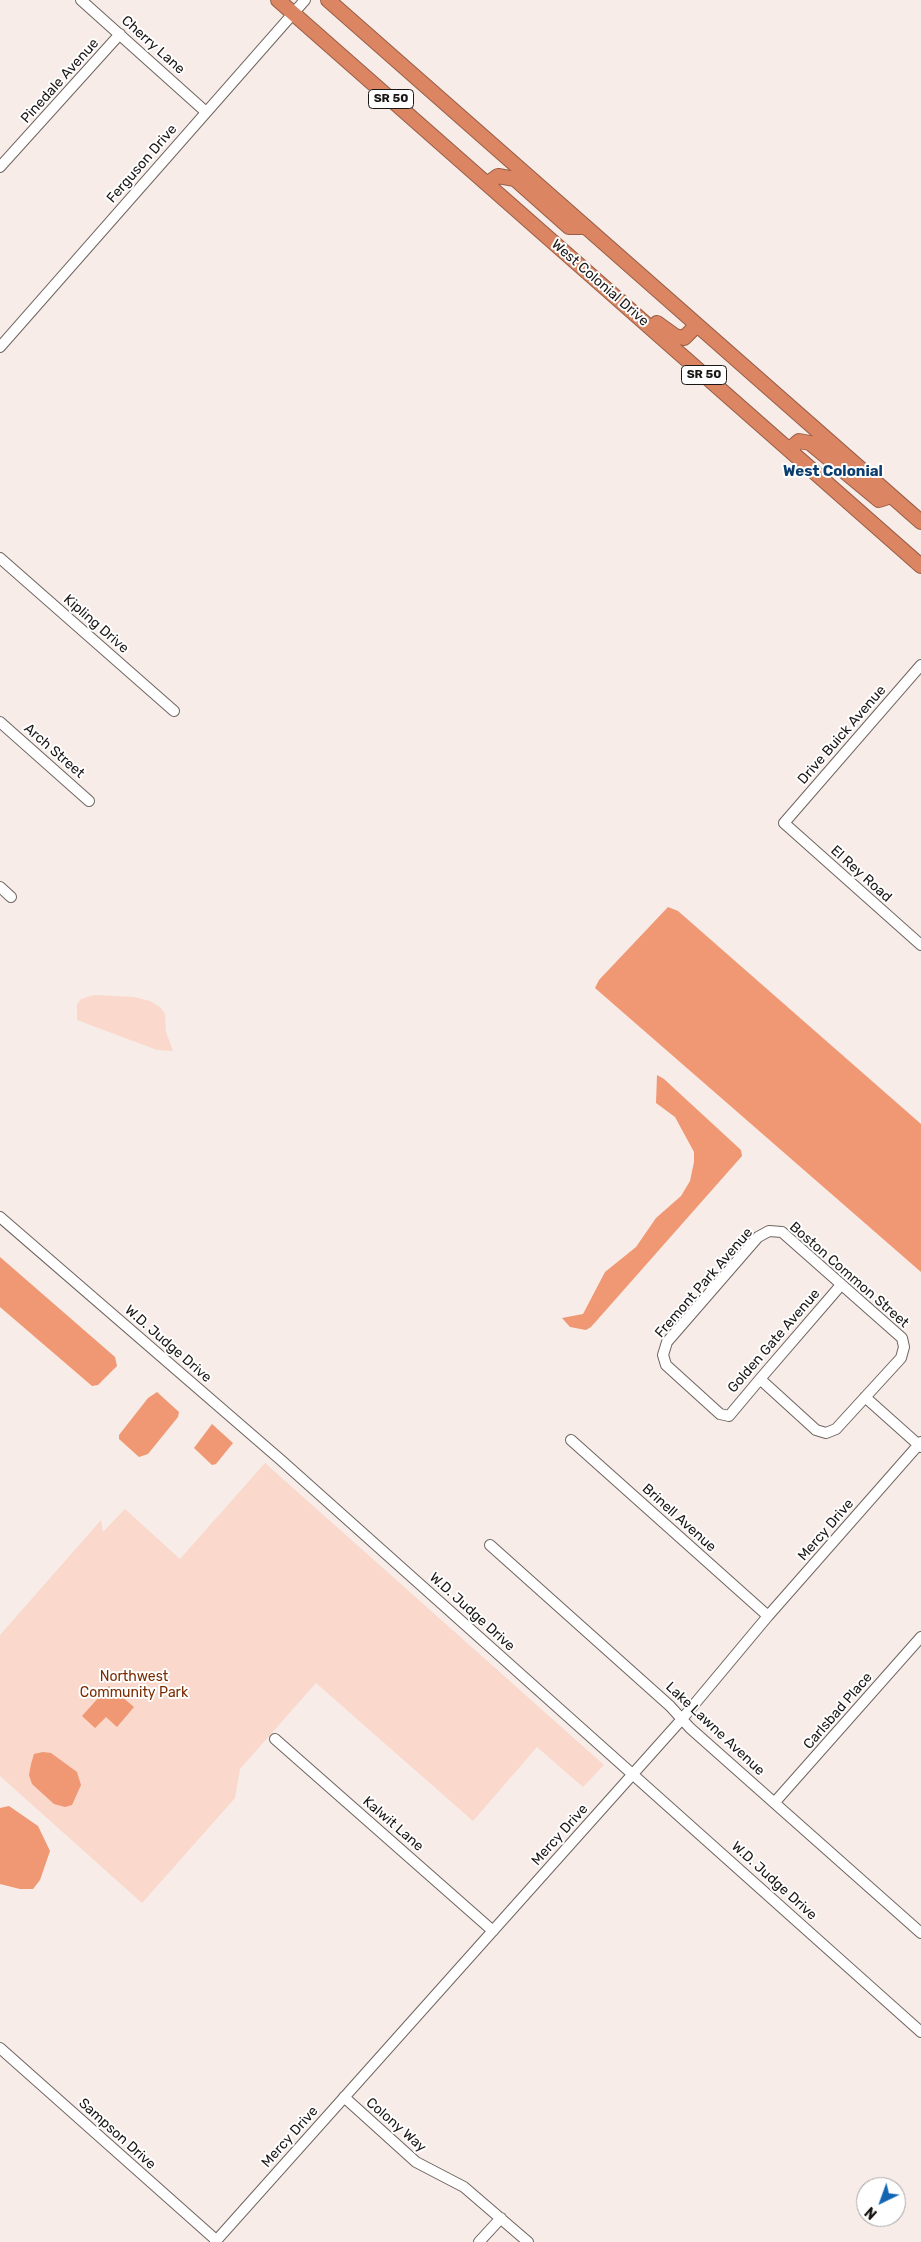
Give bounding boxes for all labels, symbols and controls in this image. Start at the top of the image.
street label: Cherry Lane [118,12,188,78]
street label: Pinedale Avenue [17,35,103,127]
road number: SR 50 [368,90,414,108]
street label: Ferguson Drive [103,121,181,207]
street label: West Colonial Drive [548,236,652,330]
road number: SR 50 [682,366,726,384]
district label: West Colonial [783,463,883,481]
street label: Kipling Drive [60,591,132,657]
street label: Drive Buick Avenue [794,682,890,788]
street label: Arch Street [20,720,88,782]
street label: El Rey Road [827,842,895,906]
street label: Boston Common Street [786,1219,912,1331]
street label: Fremont Park Avenue [652,1225,756,1341]
street label: Golden Gate Avenue [724,1286,824,1396]
street label: W.D. Judge Drive [121,1302,215,1386]
street label: Brinell Avenue [639,1480,719,1556]
street label: Mercy Drive [795,1496,857,1564]
street label: W.D. Judge Drive [426,1569,518,1655]
park label: Northwest Community Park [80,1669,188,1701]
street label: Carlsbad Place [800,1669,876,1753]
street label: Lake Lawne Avenue [662,1679,768,1779]
street label: Kalwit Lane [359,1793,427,1855]
street label: Mercy Drive [528,1801,592,1869]
street label: W.D. Judge Drive [728,1838,820,1924]
street label: Colony Way [362,2094,430,2156]
street label: Sampson Drive [75,2095,159,2173]
street label: Mercy Drive [258,2103,322,2171]
north arrow [856,2177,906,2227]
text: N [862,2203,881,2222]

